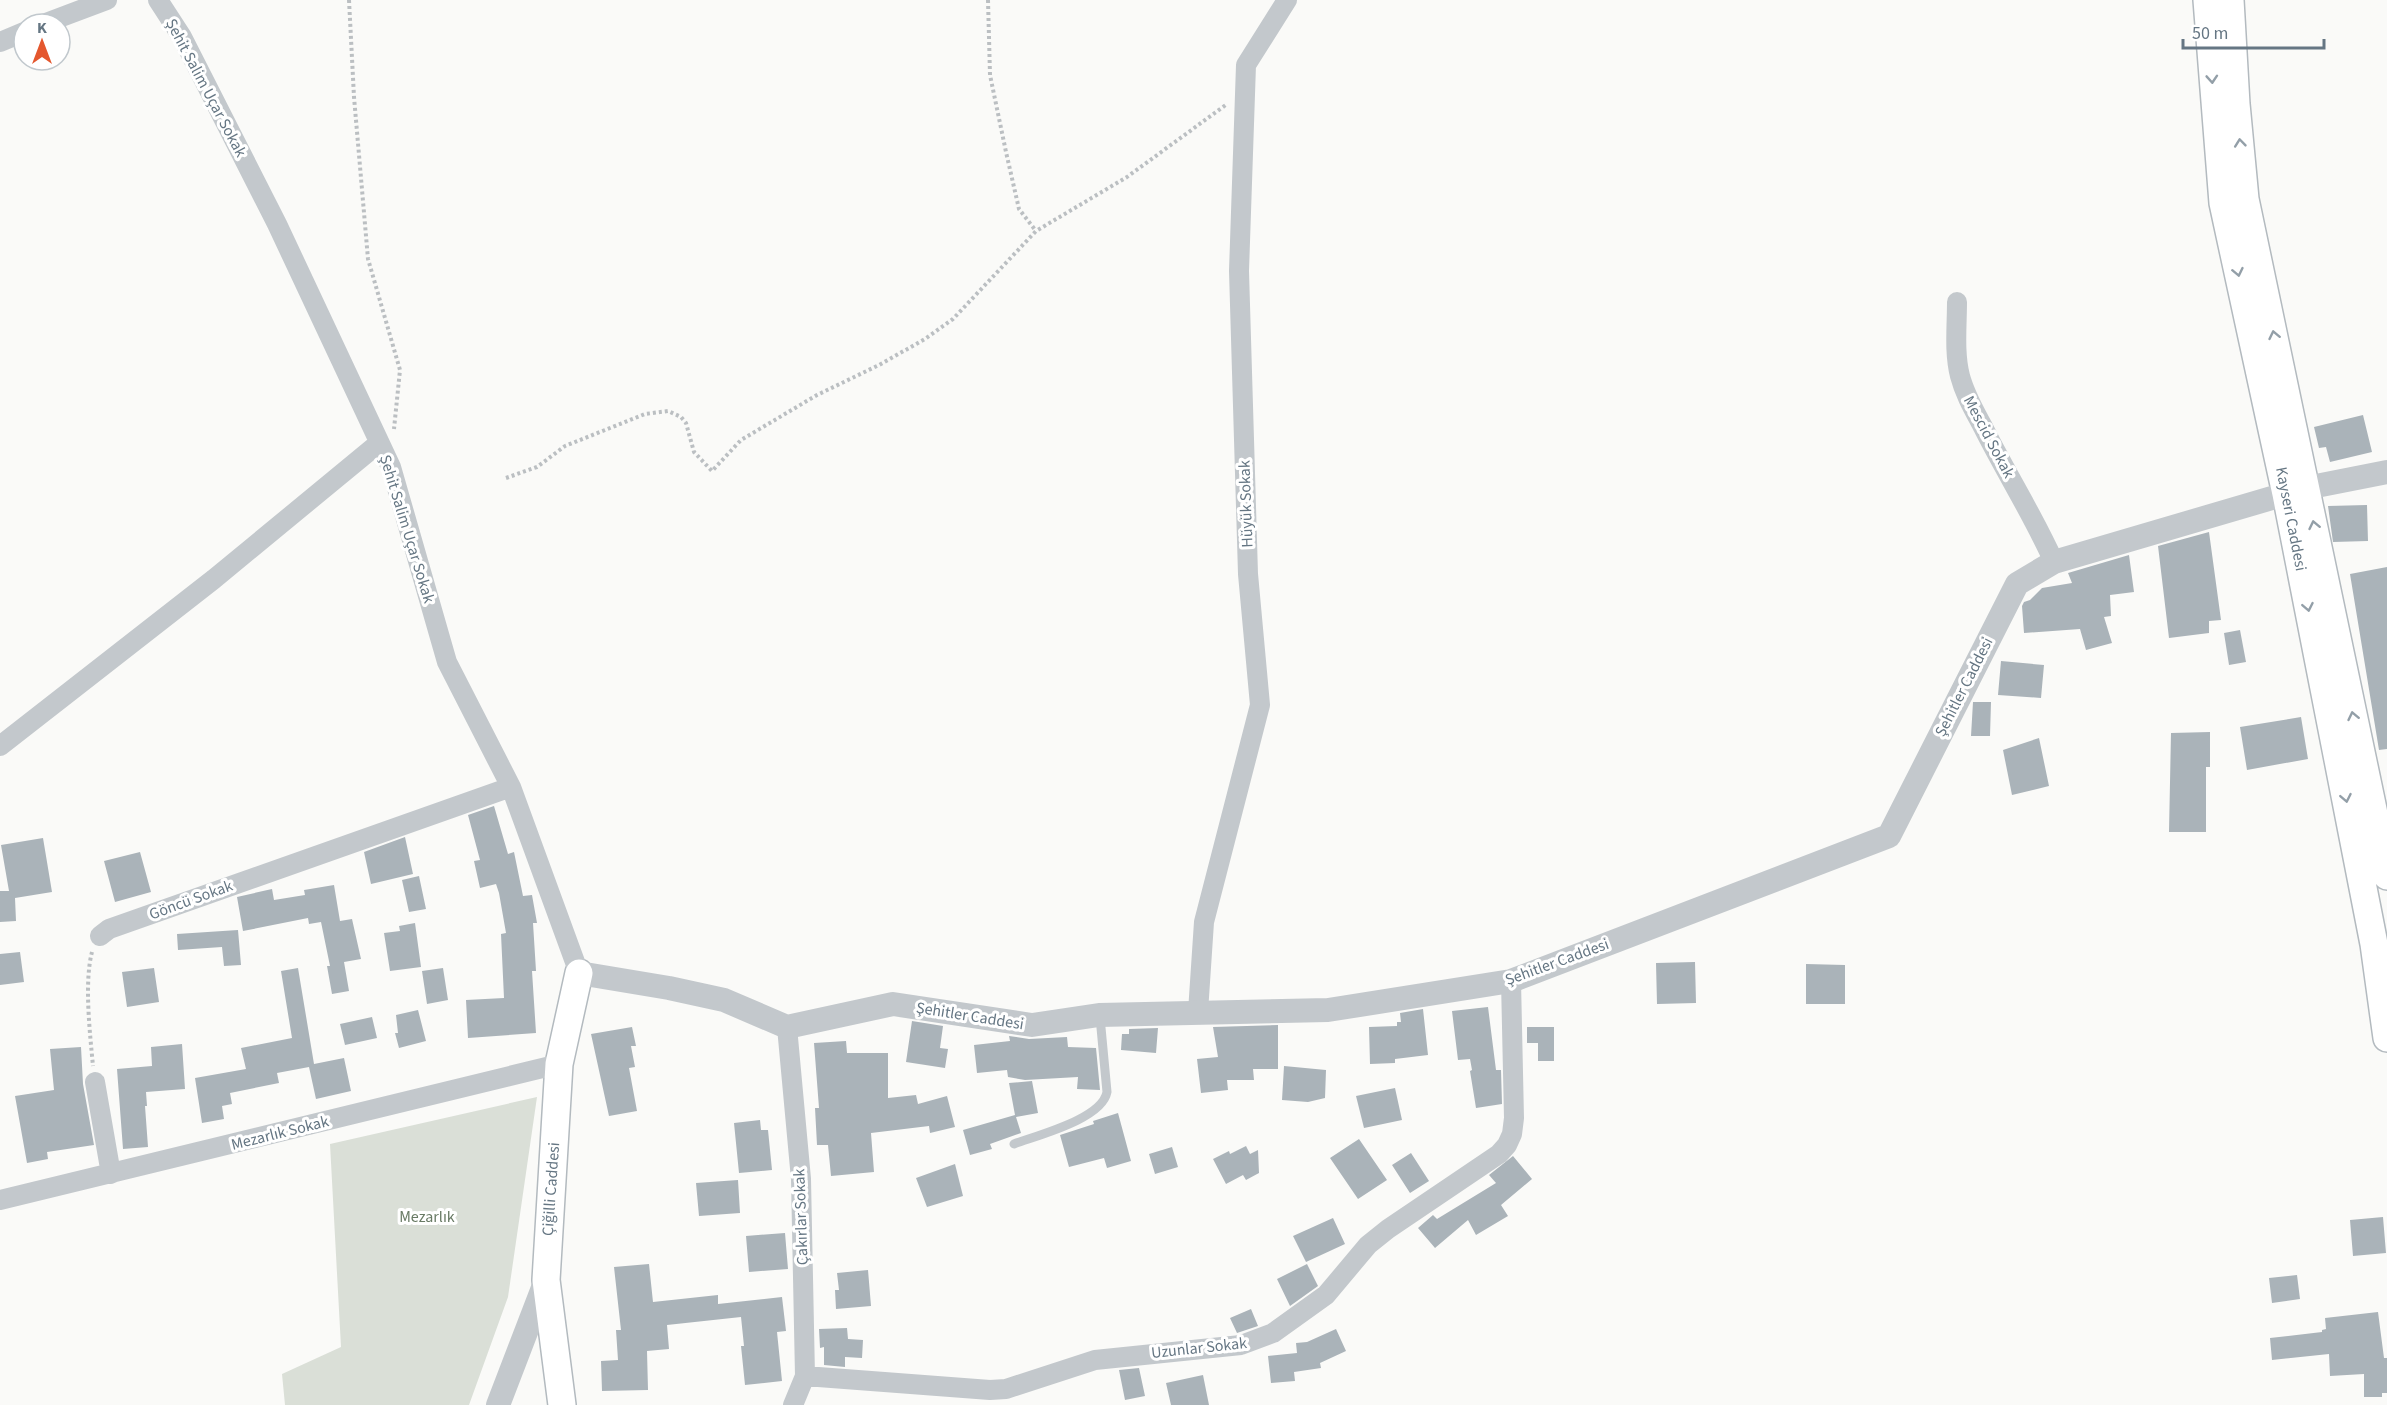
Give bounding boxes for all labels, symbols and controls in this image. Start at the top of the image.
north arrow [12,12,72,72]
scale bar [2183,12,2324,50]
street label: Şehit Salim Uçar Sokak [160,15,252,161]
text: K [37,17,47,39]
text: 50 m [2192,21,2228,46]
one-way arrow [2206,75,2219,84]
one-way arrow [2234,138,2247,147]
one-way arrow [2231,267,2244,277]
one-way arrow [2268,330,2281,340]
street label: Mescid Sokak [1958,392,2020,482]
street label: Şehit Salim Uçar Sokak [374,452,440,606]
street label: Hüyük Sokak [1233,460,1259,548]
street label: Kayseri Caddesi [2270,465,2312,573]
one-way arrow [2308,521,2321,531]
one-way arrow [2301,602,2314,612]
street label: Şehitler Caddesi [1929,634,1999,740]
one-way arrow [2347,712,2360,722]
one-way arrow [2339,793,2352,803]
street label: Göncü Sokak [146,875,236,925]
street label: Şehitler Caddesi [1502,933,1612,991]
street label: Şehitler Caddesi [915,997,1025,1035]
street label: Mezarlık Sokak [229,1110,331,1156]
street label: Çiğilli Caddesi [537,1141,565,1237]
street label: Çakırlar Sokak [788,1168,814,1266]
park label: Mezarlık [399,1206,455,1228]
street label: Uzunlar Sokak [1150,1332,1248,1364]

